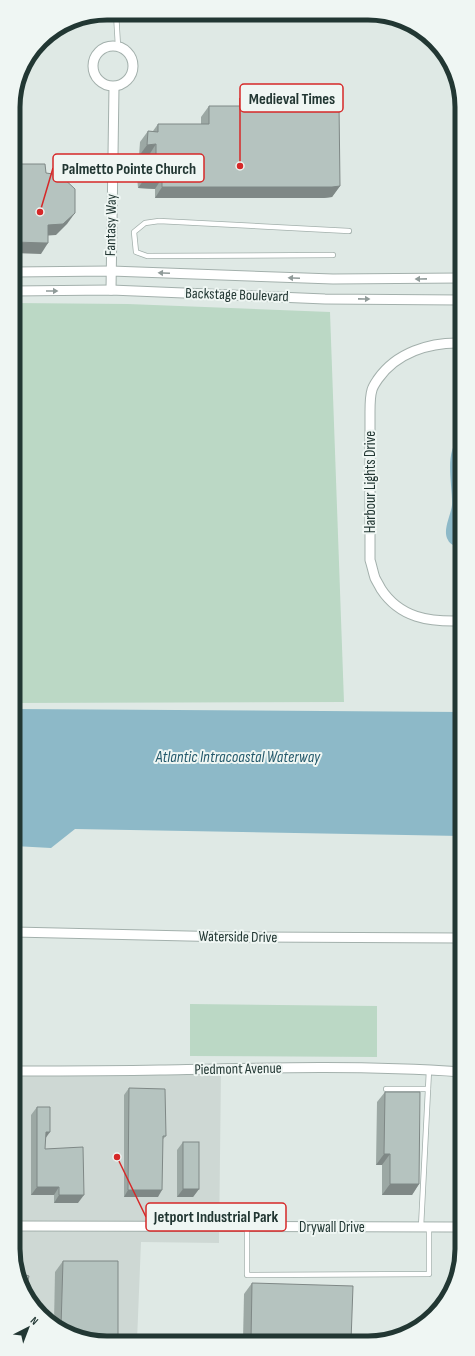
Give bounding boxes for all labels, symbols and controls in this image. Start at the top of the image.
callout: Medieval Times [240,84,343,112]
text: Medieval Times [249,90,335,109]
callout: Palmetto Pointe Church [53,154,204,182]
text: Palmetto Pointe Church [62,160,196,179]
street label: Fantasy Way [101,193,121,256]
one-way arrow [158,270,170,277]
one-way arrow [287,275,300,281]
one-way arrow [414,276,427,282]
street label: Backstage Boulevard [185,284,289,306]
one-way arrow [46,288,59,294]
one-way arrow [358,296,371,302]
street label: Harbour Lights Drive [361,431,380,533]
water label: Atlantic Intracoastal Waterway [155,748,321,767]
street label: Waterside Drive [198,927,278,947]
street label: Piedmont Avenue [194,1059,282,1079]
callout: Jetport Industrial Park [146,1203,286,1231]
text: Jetport Industrial Park [153,1208,278,1227]
street label: Drywall Drive [299,1218,365,1237]
north arrow [8,1308,48,1348]
text: N [28,1314,41,1328]

